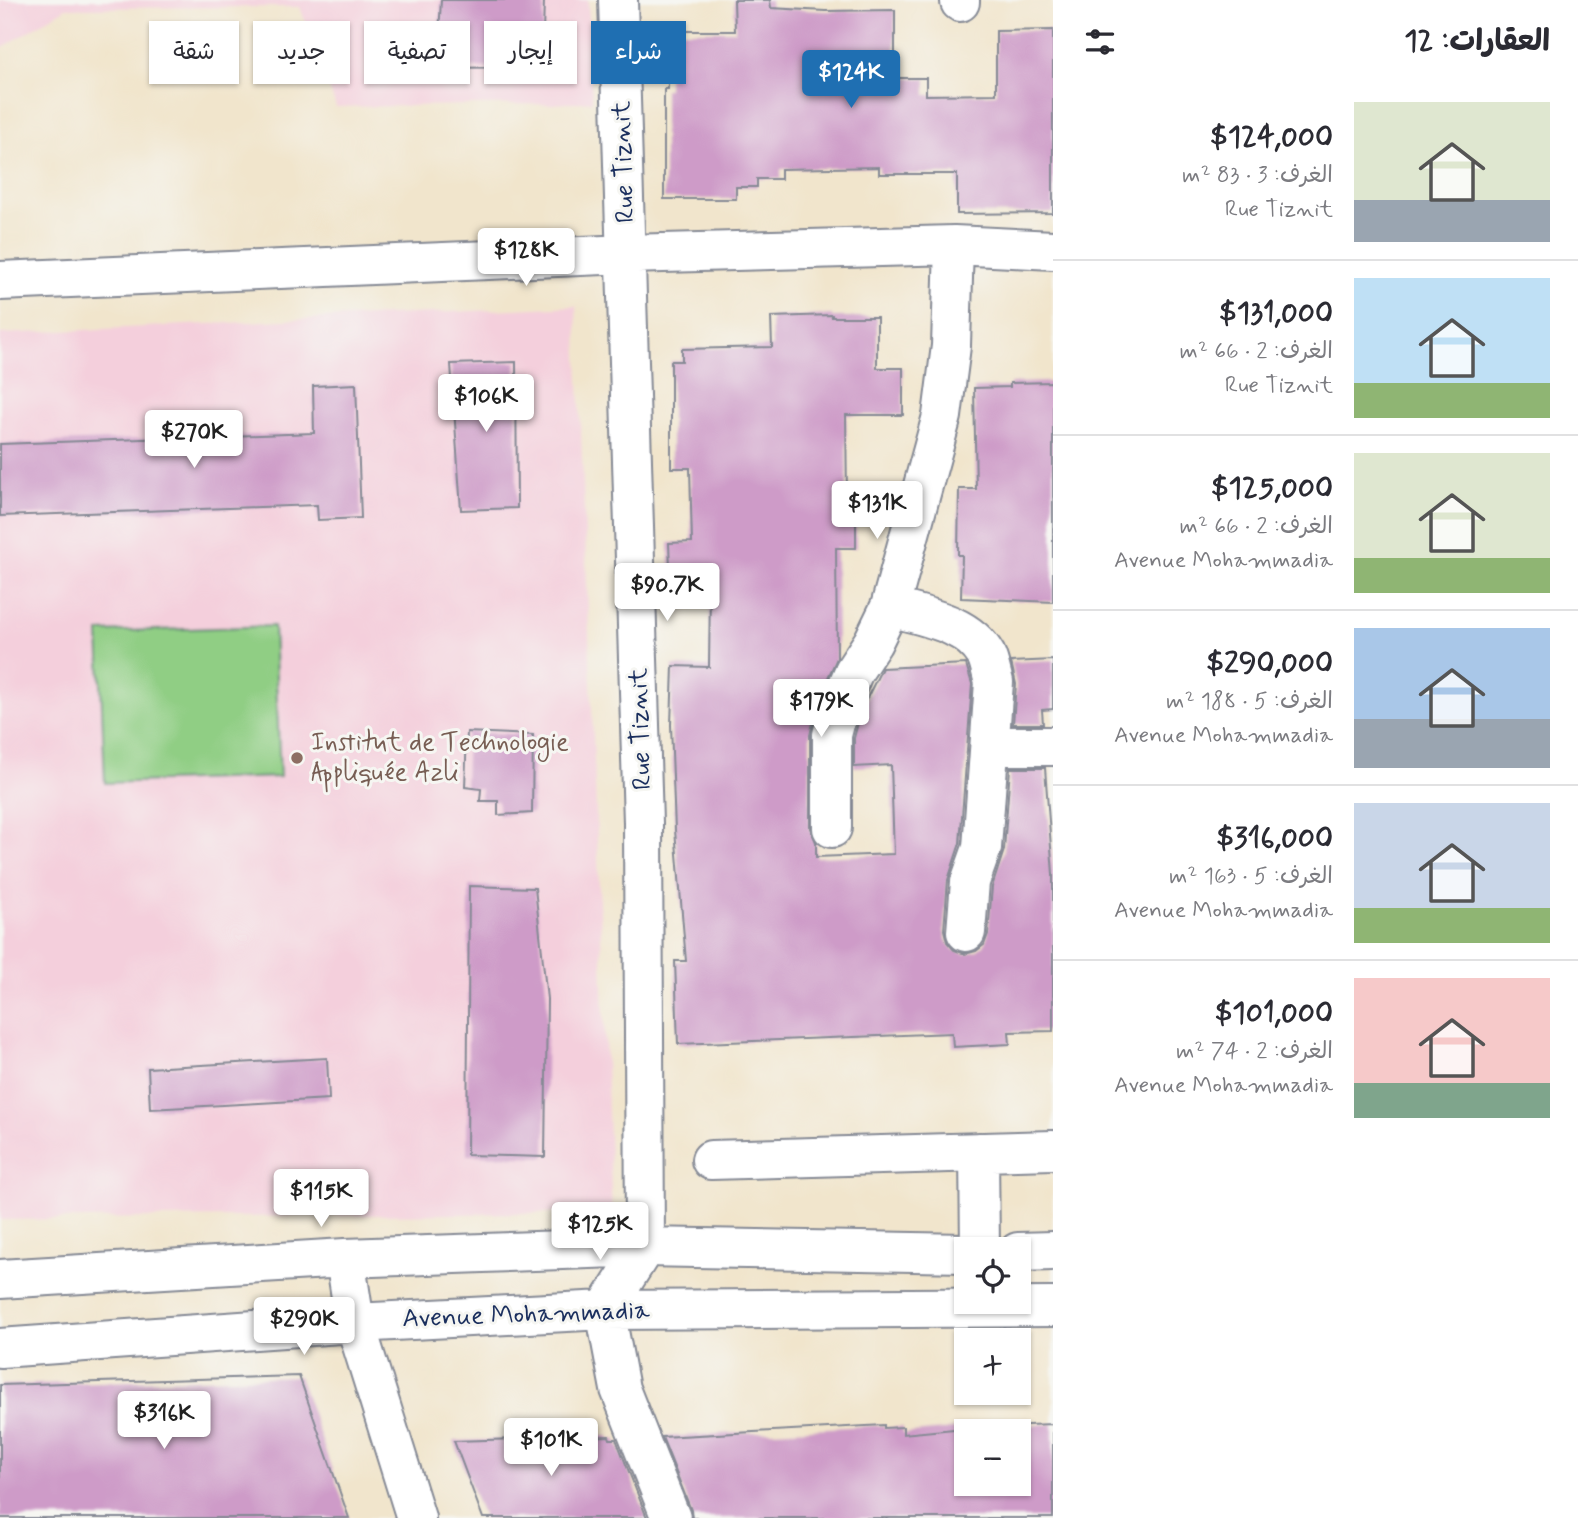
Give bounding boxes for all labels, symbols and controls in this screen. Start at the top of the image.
chip: شقة [149,21,239,84]
chip: جديد [253,21,350,84]
chip: تصفية [364,21,470,84]
chip: إيجار [484,21,577,84]
chip: شراء [591,21,686,84]
text: العقارات: 12 [1404,22,1550,61]
icon: filters [1081,23,1119,61]
pin: $124K [802,50,900,110]
text: $124K [818,58,884,88]
street label: Rue Tiznit [605,100,643,224]
text: $124,000 [1210,118,1333,157]
icon: home [1410,130,1494,214]
text: الغرف: 3 · 83 m² [1182,161,1333,191]
text: Rue Tiznit [1225,195,1333,225]
pin: $128K [477,229,575,288]
text: $128K [494,236,558,266]
text: $131,000 [1219,294,1333,333]
icon: home [1410,306,1494,390]
text: الغرف: 2 · 66 m² [1179,337,1333,367]
text: Rue Tiznit [1225,371,1333,401]
pin: $106K [437,374,535,434]
text: $106K [454,382,518,412]
pin: $270K [145,410,243,470]
text: $270K [161,418,227,448]
text: $125,000 [1211,469,1333,508]
icon: home [1410,481,1494,565]
pin: $131K [828,482,926,541]
text: $131K [848,489,906,519]
text: الغرف: 2 · 66 m² [1179,512,1333,542]
text: Avenue Mohammadia [1114,546,1333,576]
pin: $90.7K [610,564,724,623]
text: $90.7K [631,571,703,601]
text: $290,000 [1206,644,1333,683]
icon: home [1410,656,1494,740]
street label: Rue Tiznit [622,667,660,791]
pin: $179K [772,680,870,739]
text: $179K [789,687,853,717]
text: الغرف: 5 · 188 m² [1166,687,1333,717]
text: Avenue Mohammadia [1114,721,1333,751]
place label: Institut de Technologie Appliquée Azli [311,726,569,793]
marker: Institut de Technologie Appliquée Azli [289,750,305,766]
text: $316,000 [1216,819,1333,858]
icon: home [1410,831,1494,915]
text: الغرف: 5 · 163 m² [1169,862,1333,892]
text: Avenue Mohammadia [1114,896,1333,926]
text: $101,000 [1215,994,1333,1033]
icon: home [1410,1006,1494,1090]
text: الغرف: 2 · 74 m² [1176,1037,1333,1067]
text: Avenue Mohammadia [1114,1071,1333,1101]
pin: $115K [272,1170,370,1229]
text: $115K [290,1177,352,1207]
pin: $125K [551,1202,649,1262]
text: $125K [568,1210,632,1240]
map controls [954,1237,1031,1496]
button: locate [954,1237,1031,1314]
street label: Avenue Mohammadia [402,1294,651,1336]
pin: $290K [255,1298,353,1357]
text: $290K [270,1305,338,1335]
button: + [954,1328,1031,1405]
pin: $316K [115,1392,213,1451]
text: $316K [134,1399,194,1429]
pin: $101K [502,1418,600,1478]
button: − [954,1419,1031,1496]
text: $101K [520,1426,582,1456]

